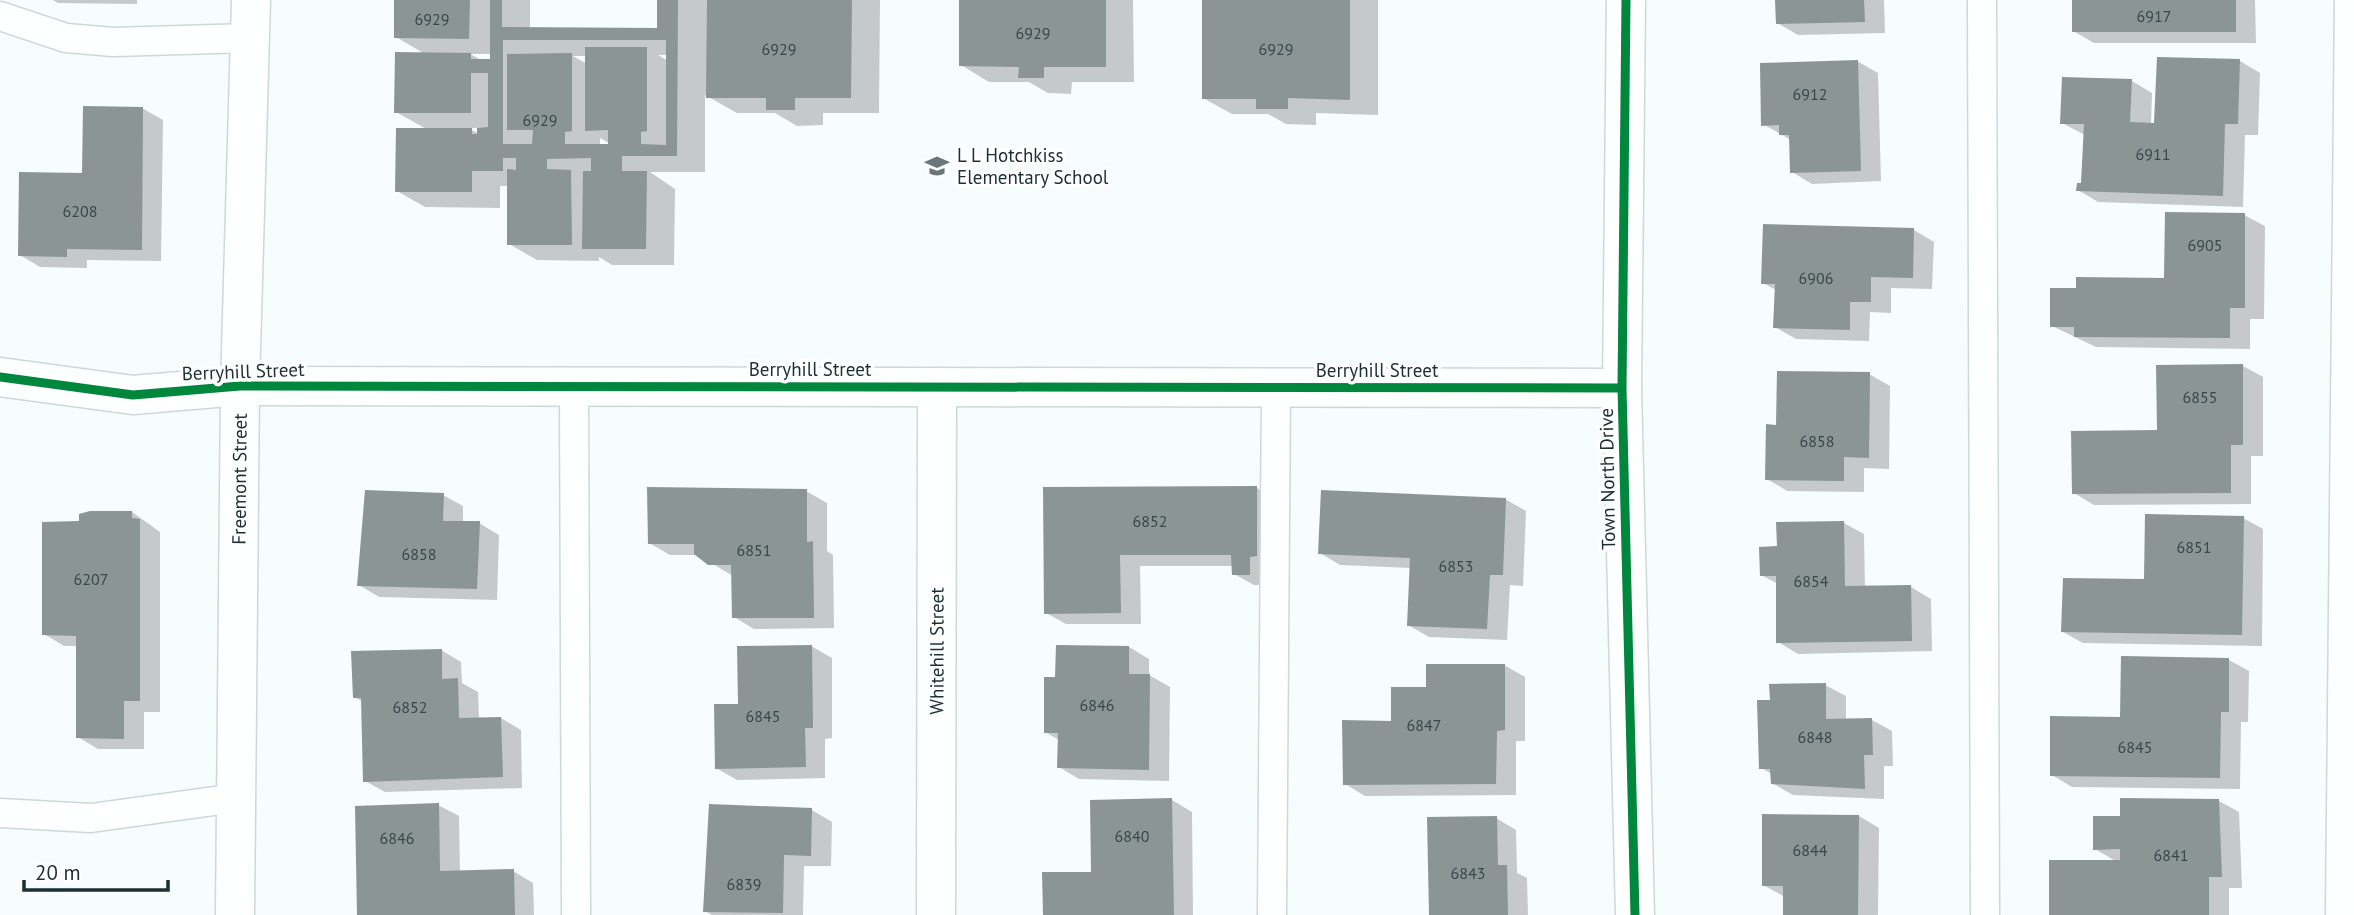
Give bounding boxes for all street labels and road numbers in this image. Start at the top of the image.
street label: Berryhill Street [181,357,305,385]
street label: Berryhill Street [749,357,872,381]
street label: Berryhill Street [1316,358,1439,382]
street label: Town North Drive [1594,408,1620,550]
street label: Freemont Street [226,413,252,545]
street label: Whitehill Street [924,587,949,715]

